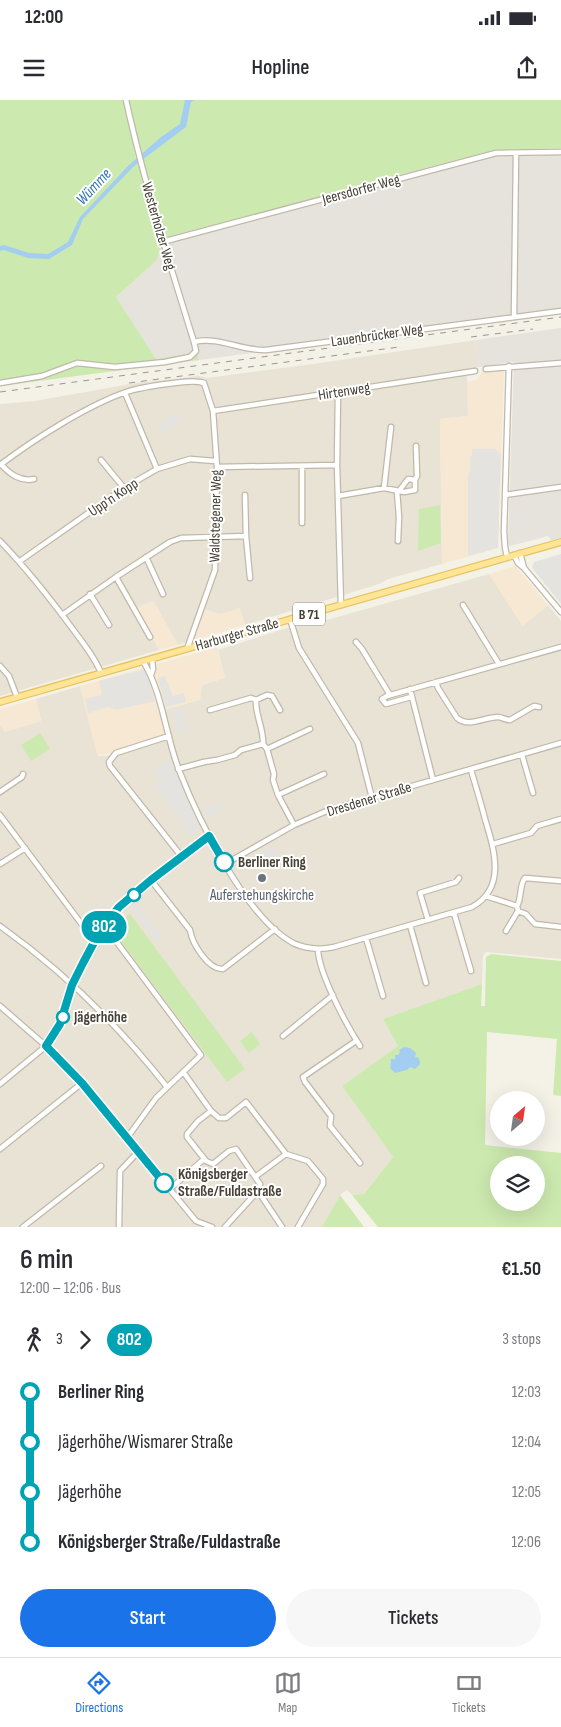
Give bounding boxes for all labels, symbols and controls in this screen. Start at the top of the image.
text: 12:00 [25,6,63,29]
icon: menu [20,54,48,82]
text: Hopline [251,54,310,81]
icon: share [513,54,541,82]
water label: Wümme [73,165,116,209]
street label: Jeersdorfer Weg [319,170,402,209]
street label: Westerholzer Weg [137,180,180,272]
street label: Lauenbrücker Weg [330,320,424,351]
street label: Hirtenweg [317,378,371,405]
street label: Waldstegener Weg [205,470,226,563]
street label: Upp'n Kopp [85,474,142,521]
road number: B 71 [293,602,325,626]
street label: Harburger Straße [193,614,281,655]
street label: Dresdener Straße [325,778,414,821]
marker: Berliner Ring [214,852,234,872]
place label: Berliner Ring [238,853,307,872]
marker: Auferstehungskirche [256,872,268,884]
place label: Auferstehungskirche [209,886,314,905]
unlabelled marker [127,888,141,902]
line badge: 802 [75,911,133,943]
text: 802 [92,916,116,937]
place label: Jägerhöhe [73,1008,127,1027]
marker: Jägerhöhe [56,1010,70,1024]
north arrow [490,1091,545,1146]
map controls [490,1091,545,1211]
button: layers [490,1156,545,1211]
place label: Königsberger Straße/Fuldastraße [178,1165,282,1201]
marker: Königsberger Straße/Fuldastraße [154,1173,174,1193]
text: 6 min [20,1243,73,1276]
text: €1.50 [501,1258,541,1281]
text: 12:00 – 12:06 · Bus [20,1279,121,1298]
icon: walk [20,1326,48,1354]
icon: forward [71,1326,99,1354]
text: 802 [117,1329,142,1350]
text: 3 [56,1330,63,1349]
text: 3 stops [502,1330,541,1349]
text: Berliner Ring [58,1381,144,1404]
text: 12:03 [512,1383,541,1402]
text: Jägerhöhe/Wismarer Straße [58,1431,233,1454]
text: 12:04 [512,1433,541,1452]
text: Jägerhöhe [58,1481,122,1504]
text: 12:05 [512,1483,541,1502]
text: Königsberger Straße/Fuldastraße [58,1531,281,1554]
text: 12:06 [511,1533,541,1552]
button: Start [20,1589,276,1647]
button: Tickets [286,1589,541,1647]
tab: Directions [75,1669,123,1716]
tab: Map [274,1669,302,1716]
tab: Tickets [452,1669,486,1716]

